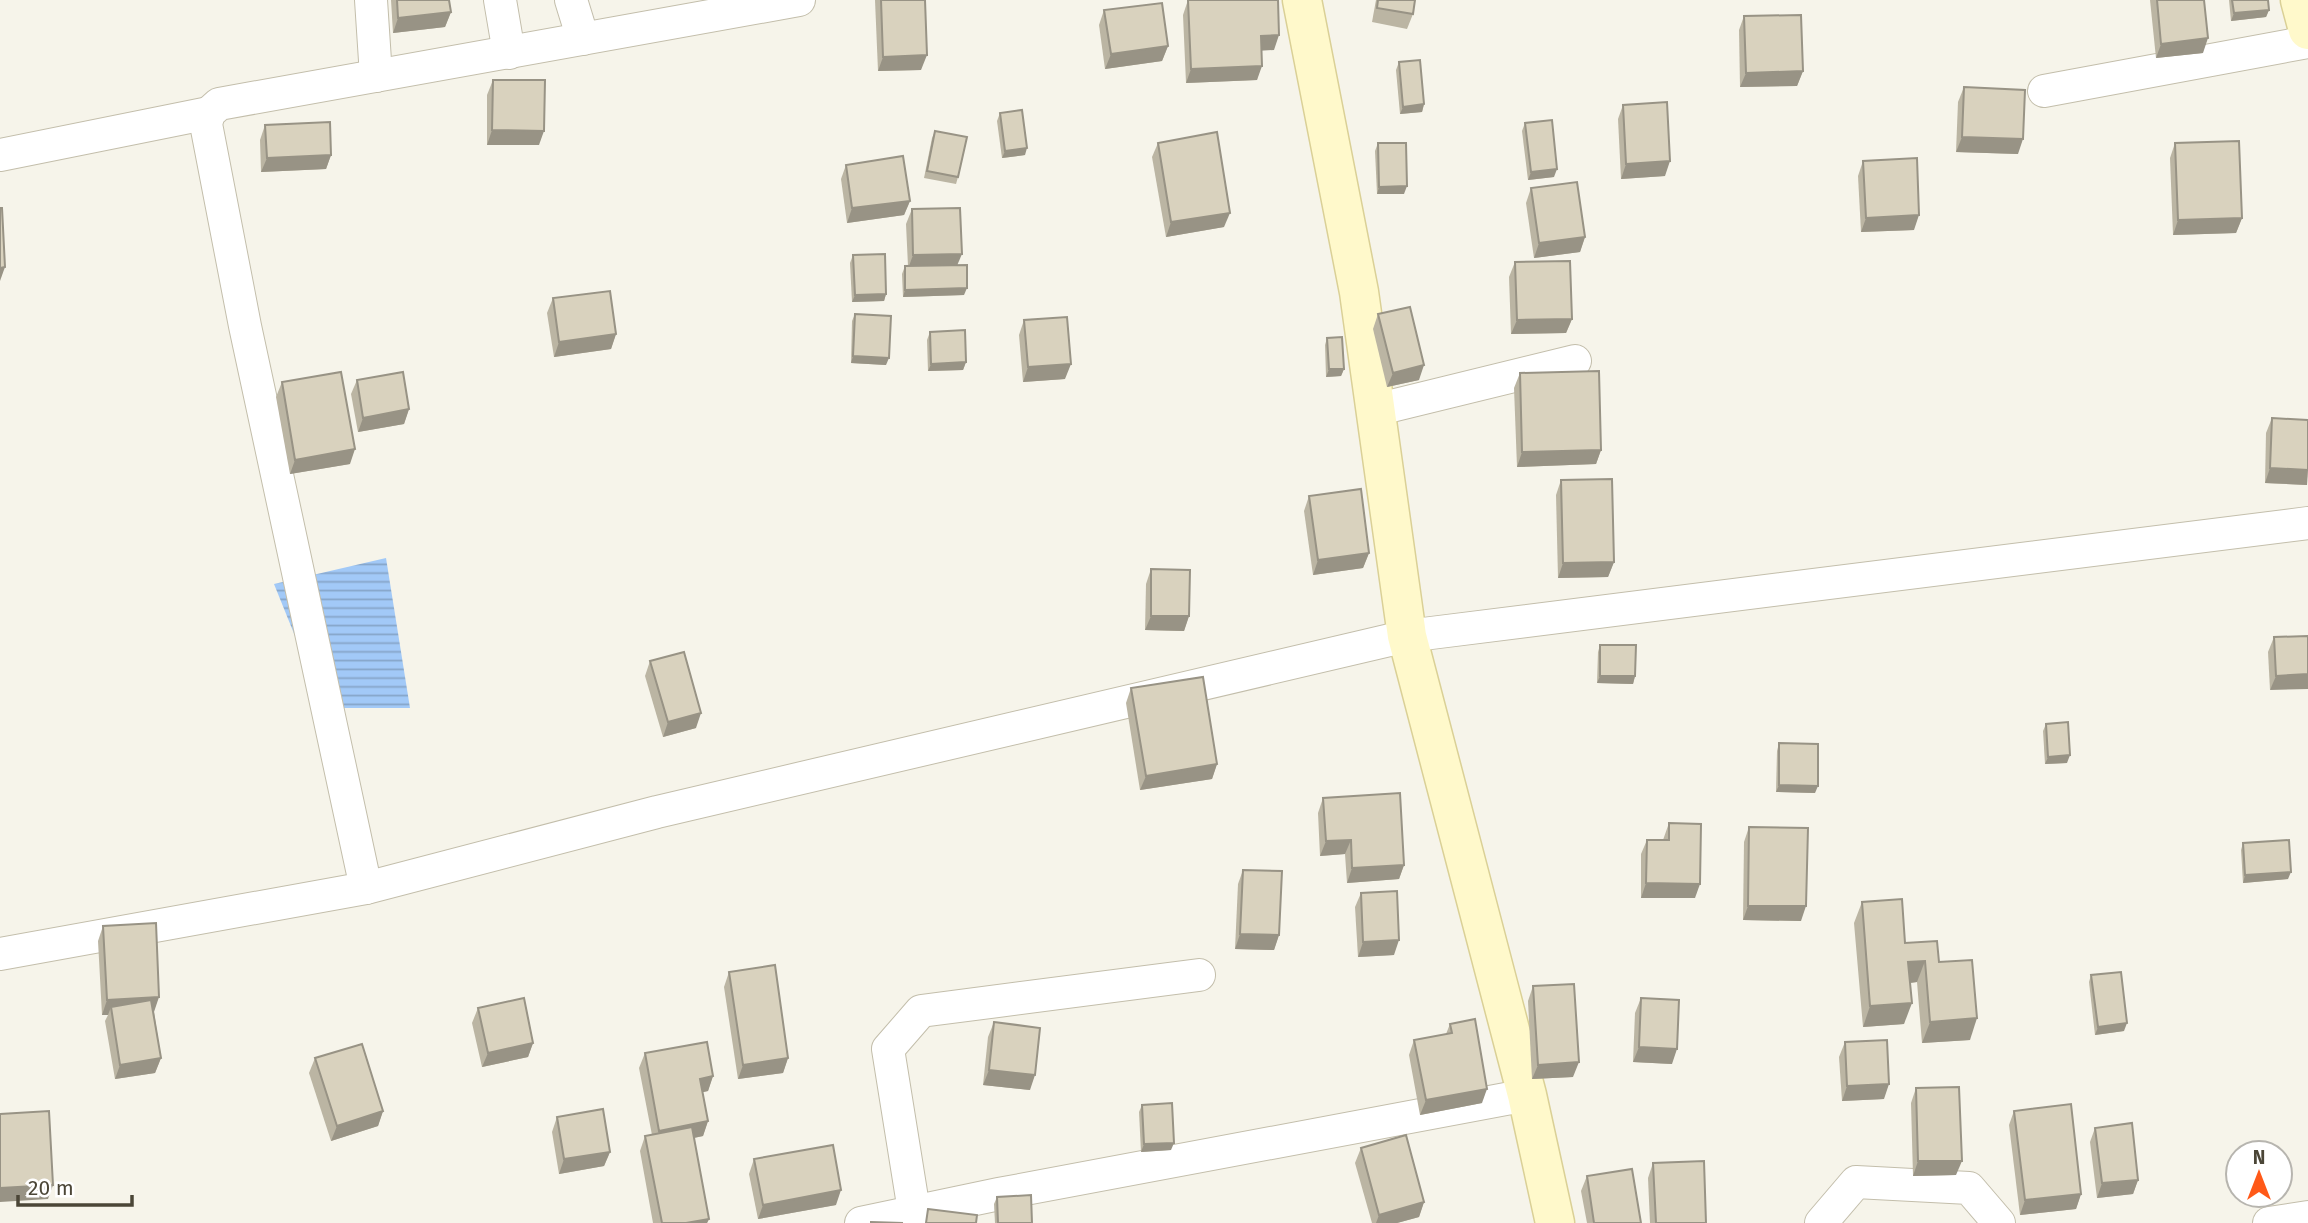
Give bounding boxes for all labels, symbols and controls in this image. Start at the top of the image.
north arrow [2224,1139,2294,1209]
text: N [2253,1146,2265,1169]
scale bar [18,1164,131,1208]
text: 20 m [28,1175,74,1201]

